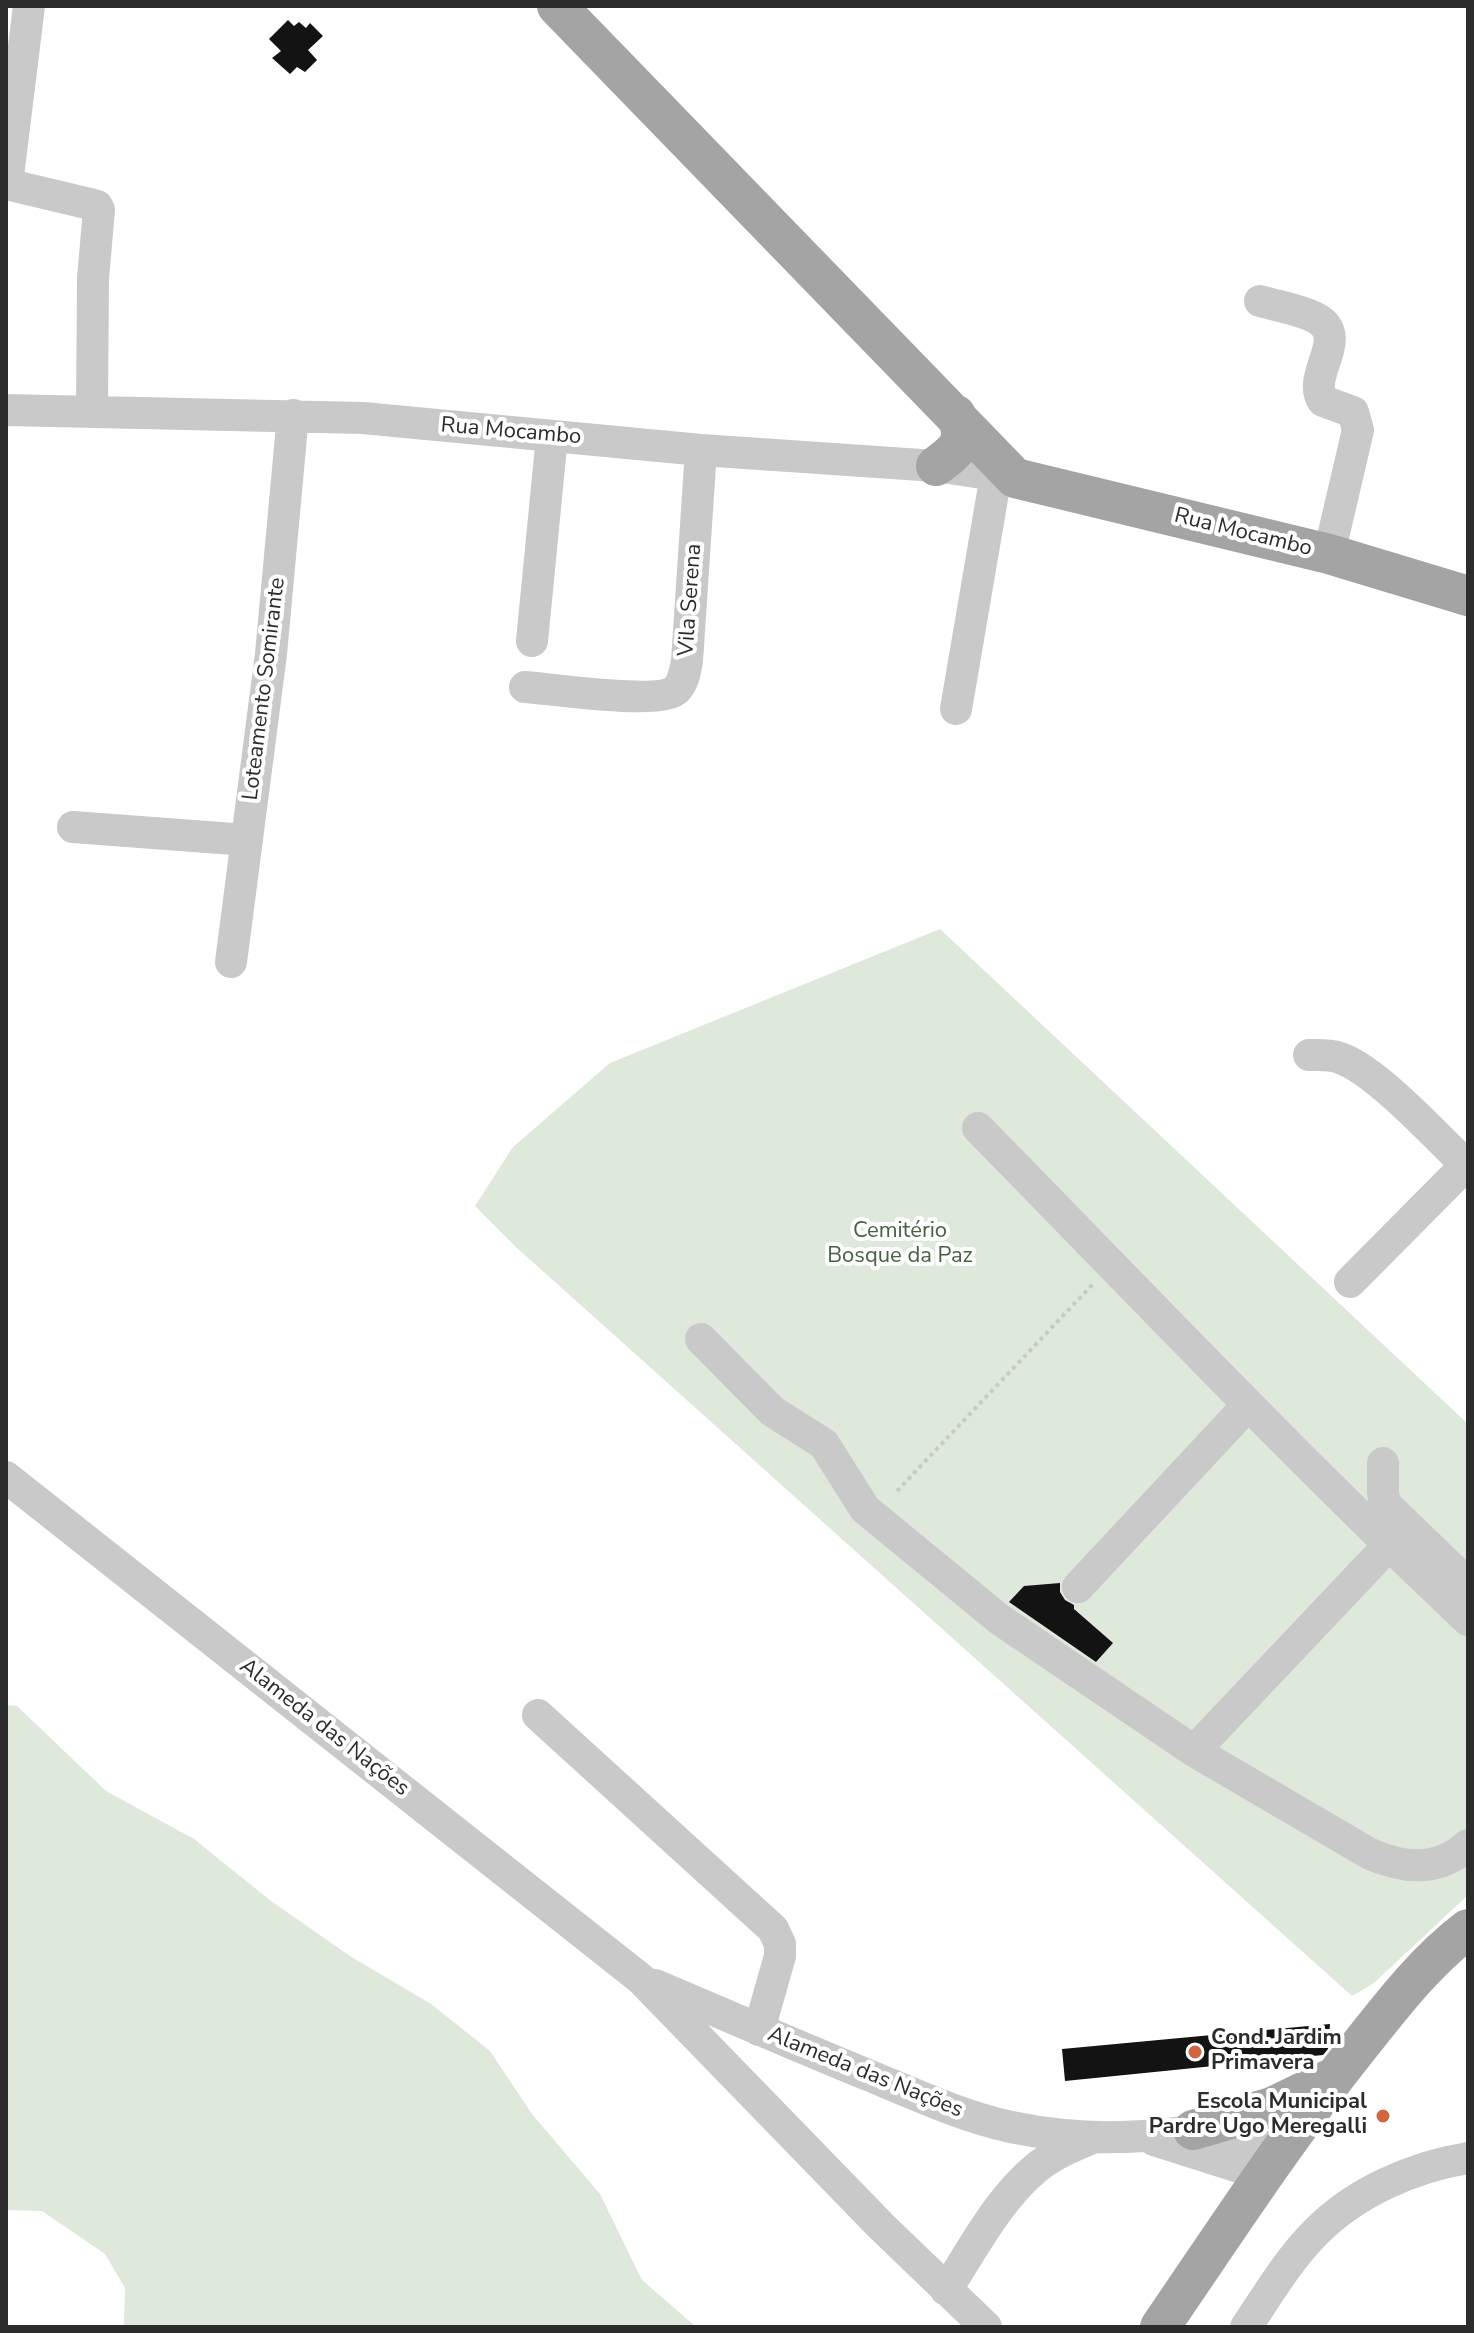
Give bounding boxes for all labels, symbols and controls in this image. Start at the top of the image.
street label: Rua Mocambo [440,413,582,451]
street label: Rua Mocambo [1171,503,1315,563]
street label: Vila Serena [674,543,708,657]
street label: Loteamento Somirante [238,576,292,802]
park label: Cemitério Bosque da Paz [827,1219,973,1270]
street label: Alameda das Nações [234,1654,414,1802]
street label: Alameda das Nações [764,2022,966,2124]
place label: Cond. Jardim Primavera [1211,2026,1342,2078]
marker: Cond. Jardim Primavera [1186,2043,1204,2061]
place label: Escola Municipal Pardre Ugo Meregalli [1149,2090,1367,2142]
marker: Escola Municipal Pardre Ugo Meregalli [1374,2107,1392,2125]

